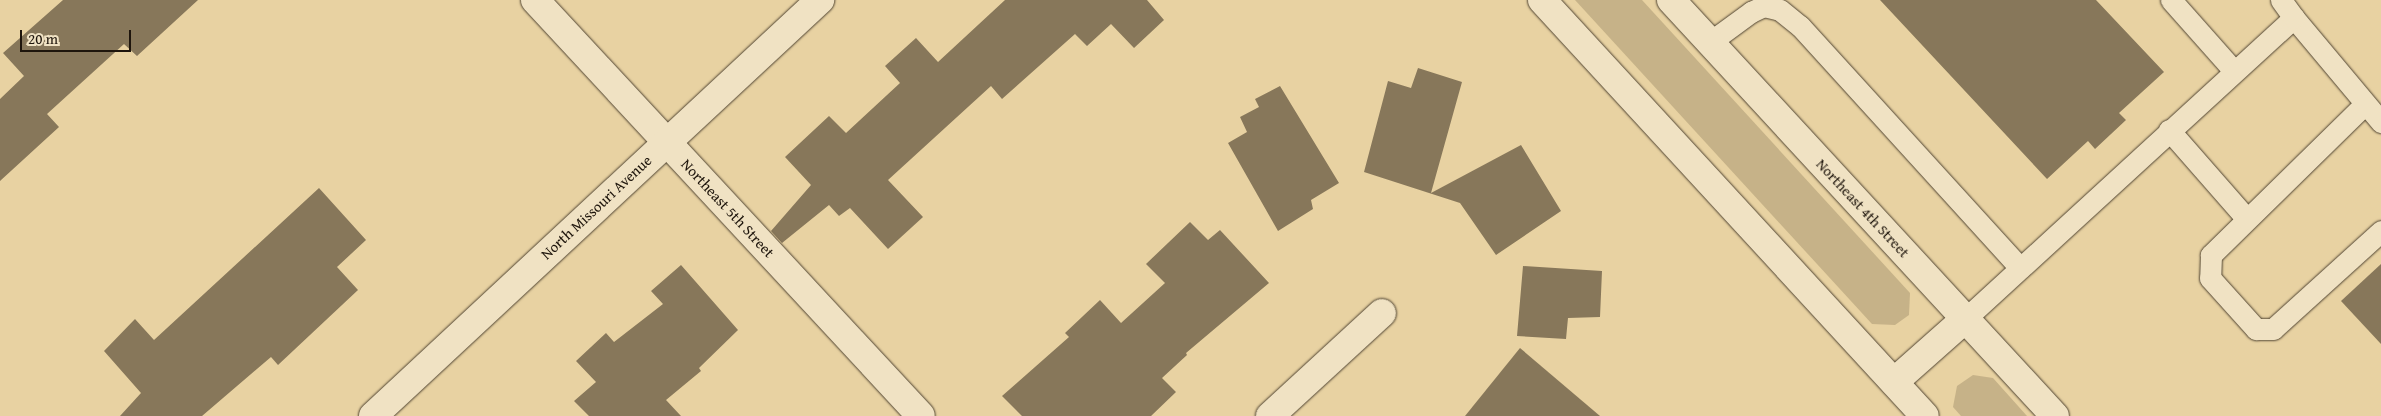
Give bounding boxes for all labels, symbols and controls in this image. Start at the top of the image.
scale bar [22,20,134,52]
text: 20 m [28,28,58,49]
street label: North Missouri Avenue [537,151,655,263]
street label: Northeast 5th Street [678,155,778,261]
street label: Northeast 4th Street [1813,155,1913,261]

